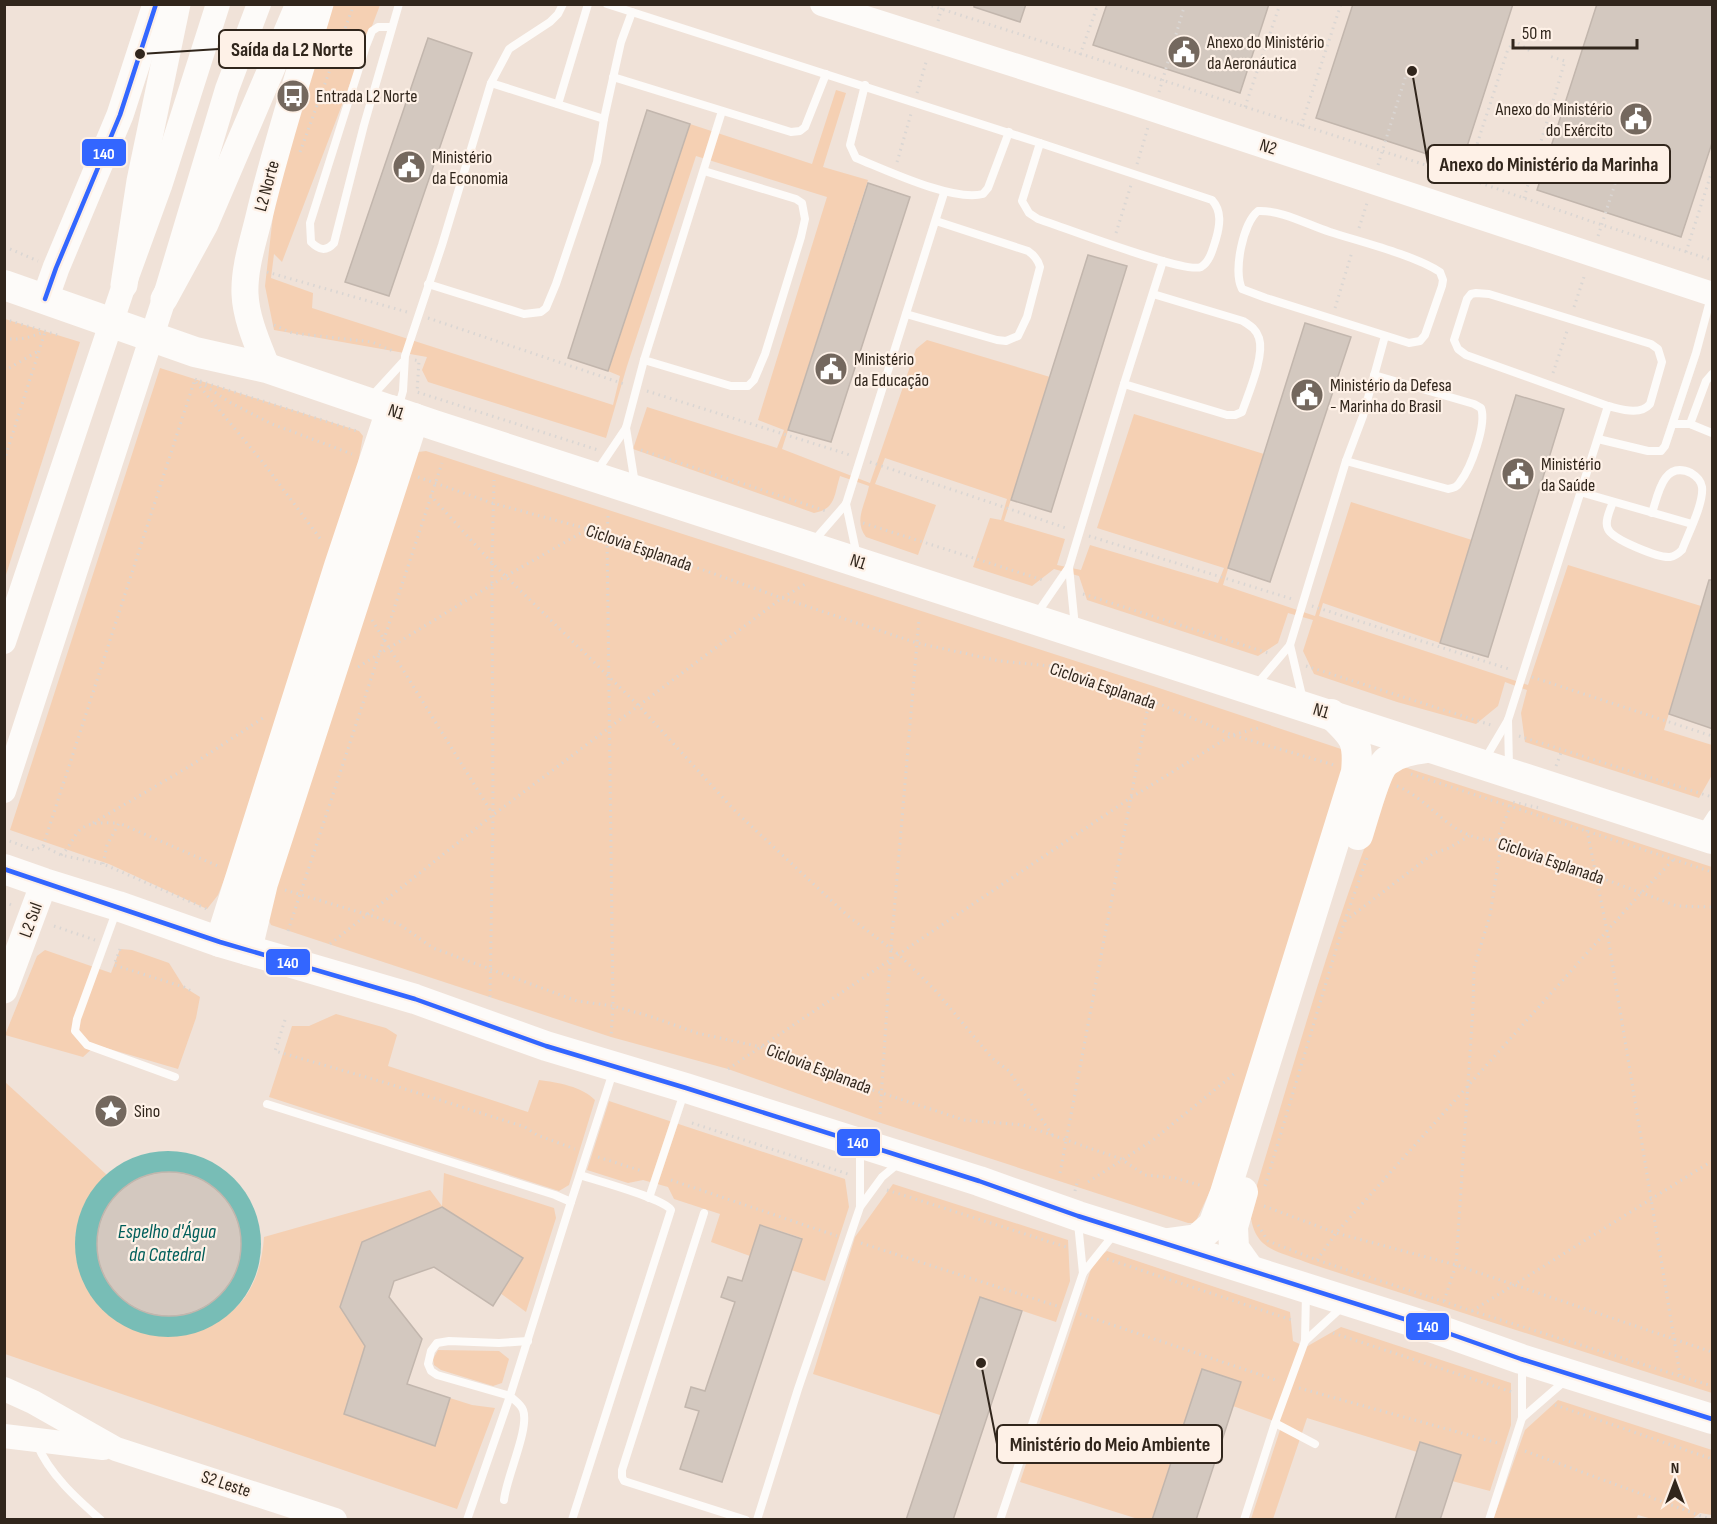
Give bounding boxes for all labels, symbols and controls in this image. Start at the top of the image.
scale bar [1513,12,1638,50]
text: 50 m [1522,23,1552,44]
callout: Saída da L2 Norte [219,30,365,68]
place label: Anexo do Ministério da Aeronáutica [1206,32,1325,74]
public building icon: Anexo do Ministério da Aeronáutica [1166,34,1202,70]
text: Saída da L2 Norte [231,38,353,62]
bus stop icon: Entrada L2 Norte [275,78,311,114]
place label: Entrada L2 Norte [316,86,418,107]
place label: Anexo do Ministério do Exército [1494,99,1613,141]
public building icon: Anexo do Ministério do Exército [1618,101,1654,137]
street label: N2 [1257,134,1279,160]
line badge: 140 [81,138,127,167]
text: 140 [93,145,115,164]
callout: Anexo do Ministério da Marinha [1428,145,1670,183]
place label: Ministério da Economia [432,147,508,189]
public building icon: Ministério da Economia [391,149,427,185]
text: Anexo do Ministério da Marinha [1439,153,1658,177]
street label: L2 Norte [250,158,284,214]
place label: Ministério da Educação [854,349,929,391]
public building icon: Ministério da Educação [813,351,849,387]
place label: Ministério da Defesa - Marinha do Brasil [1330,375,1452,417]
public building icon: Ministério da Defesa - Marinha do Brasil [1289,377,1325,413]
street label: N1 [385,400,407,425]
place label: Ministério da Saúde [1541,454,1601,496]
public building icon: Ministério da Saúde [1500,456,1536,492]
street label: Ciclovia Esplanada [583,520,695,576]
street label: N1 [847,550,869,575]
street label: Ciclovia Esplanada [1047,658,1159,714]
street label: N1 [1311,699,1332,724]
street label: Ciclovia Esplanada [1495,833,1607,889]
street label: L2 Sul [15,900,47,940]
line badge: 140 [265,948,311,976]
text: 140 [277,954,299,973]
street label: Ciclovia Esplanada [764,1039,875,1099]
place icon: Sino [93,1093,129,1129]
place label: Sino [134,1101,160,1122]
line badge: 140 [836,1128,881,1157]
text: 140 [847,1134,869,1153]
water label: Espelho d'Água da Catedral [118,1220,216,1267]
line badge: 140 [1405,1312,1450,1341]
text: 140 [1417,1318,1439,1337]
callout: Ministério do Meio Ambiente [997,1425,1222,1463]
text: Ministério do Meio Ambiente [1010,1433,1210,1457]
north arrow [1645,1452,1705,1512]
text: N [1671,1459,1679,1478]
street label: S2 Leste [199,1466,253,1502]

